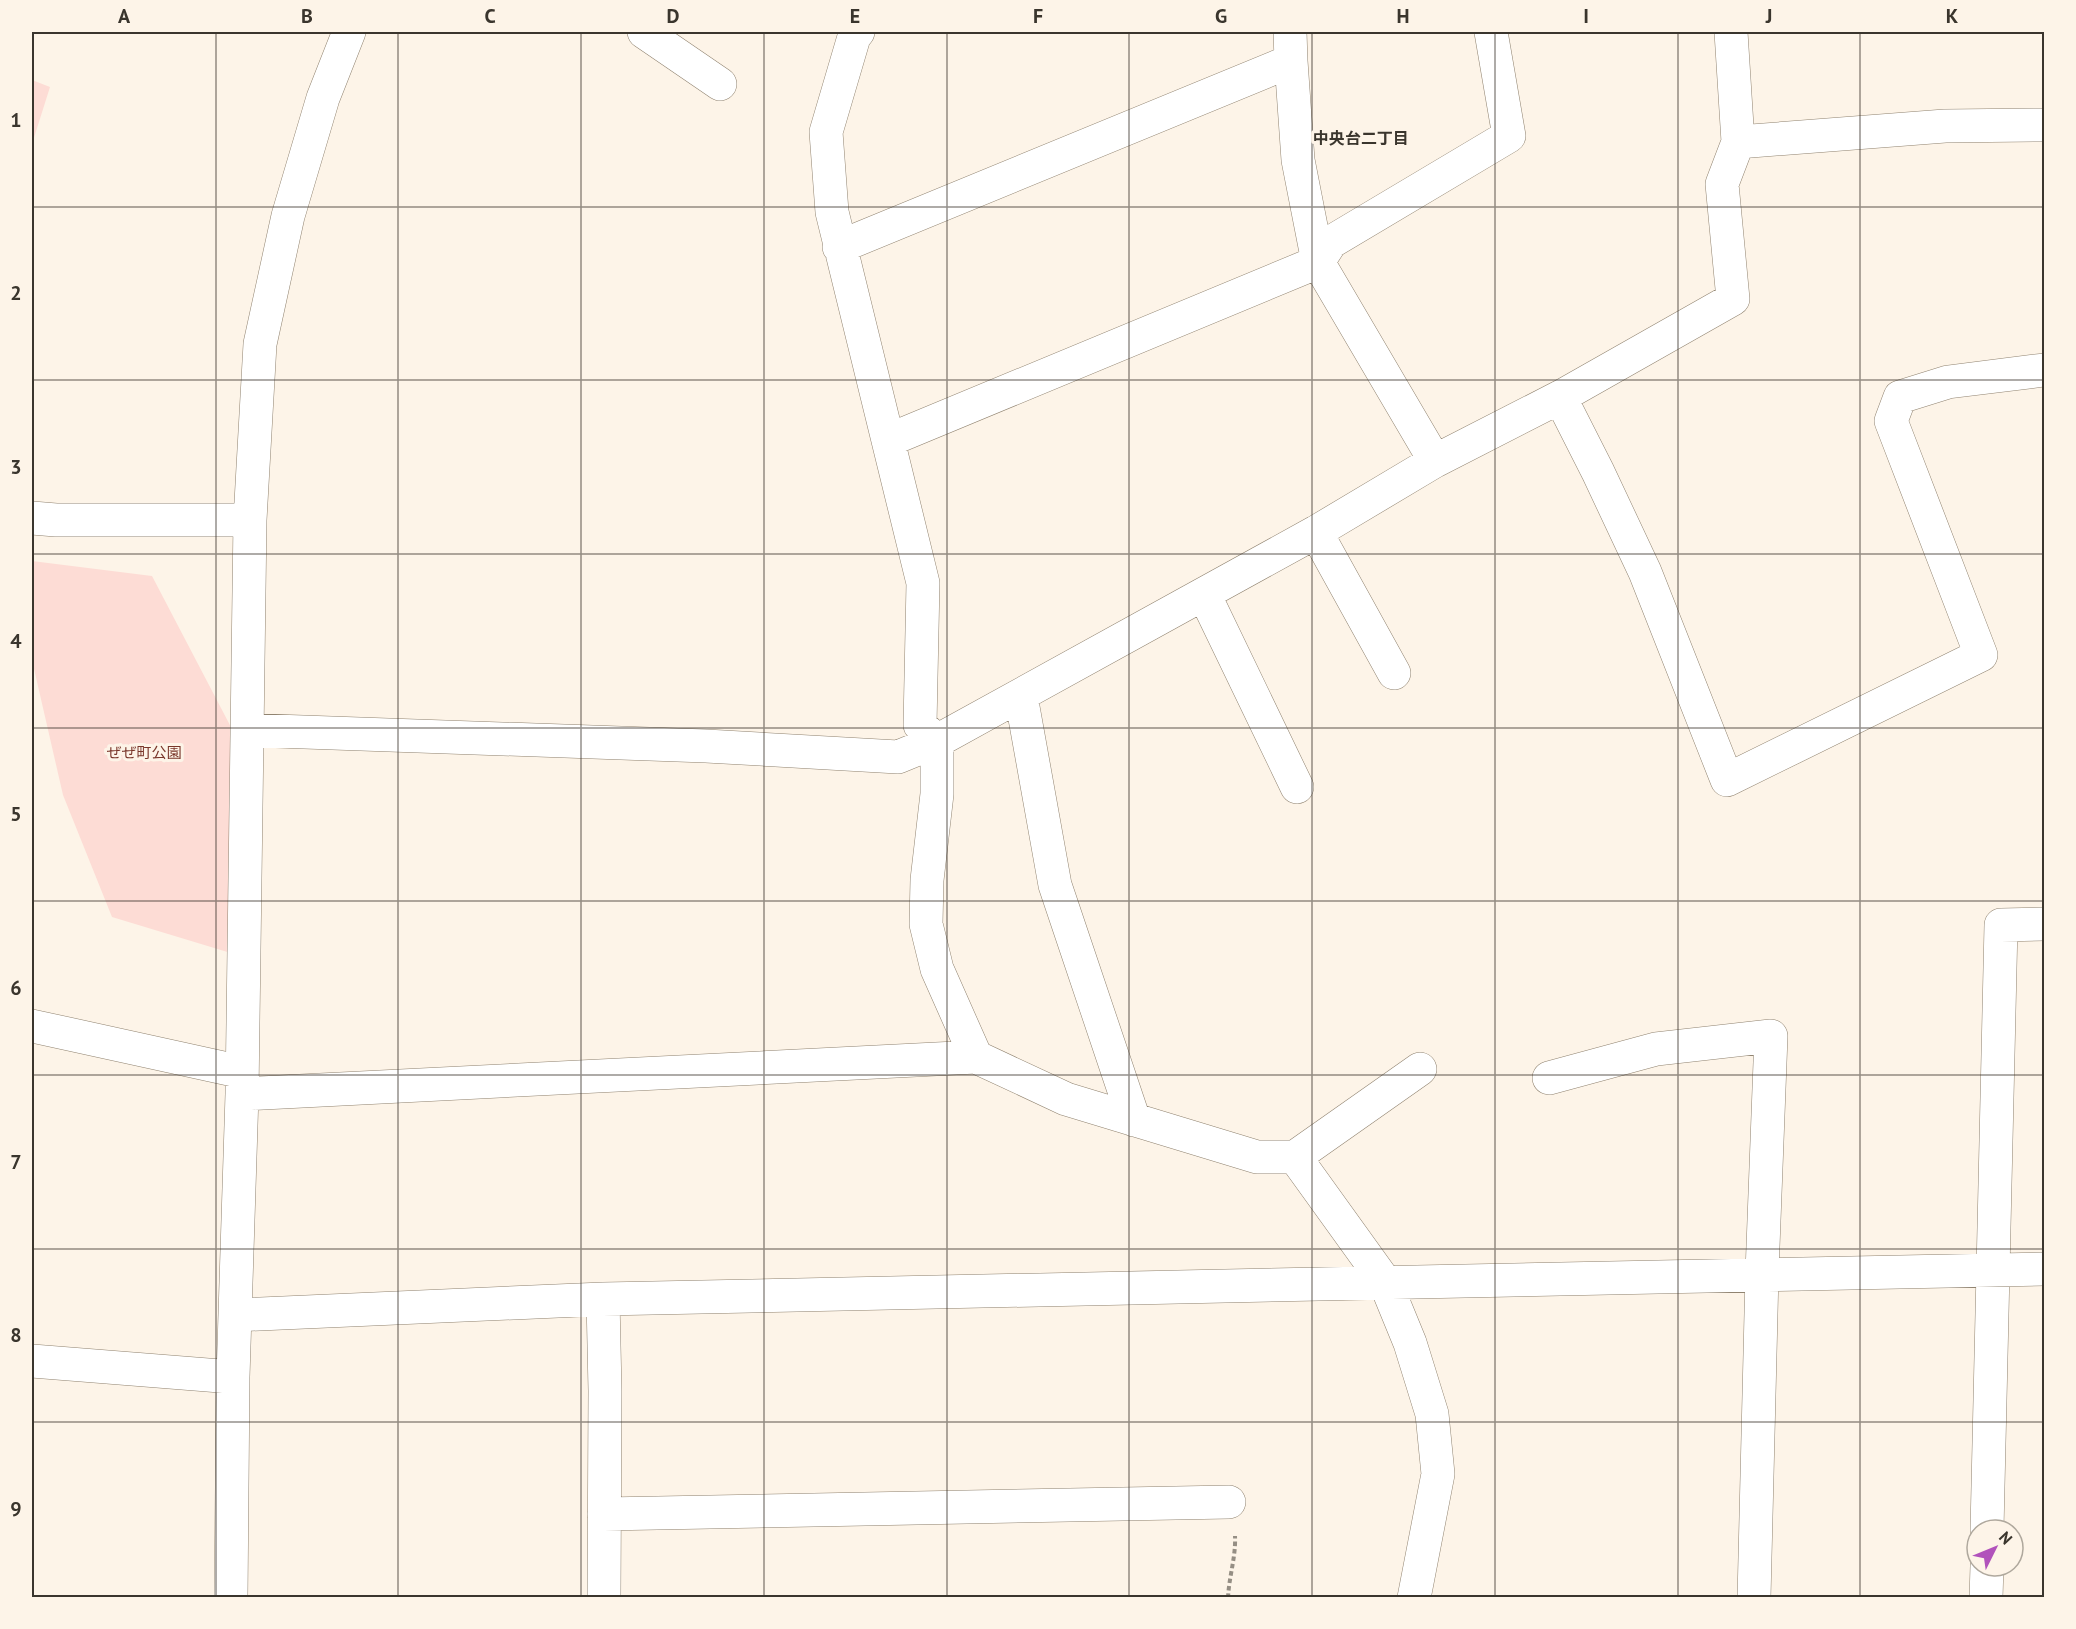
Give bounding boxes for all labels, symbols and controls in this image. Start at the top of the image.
text: A [118,3,131,29]
text: B [301,3,313,29]
text: C [484,3,496,29]
text: D [667,3,680,29]
text: E [850,3,860,29]
text: F [1033,3,1043,29]
text: G [1215,3,1227,29]
text: H [1396,3,1410,29]
text: I [1583,3,1589,29]
text: J [1765,3,1772,29]
text: K [1946,3,1959,29]
text: 1 [10,107,22,133]
district label: 中央台二丁目 [1313,128,1409,148]
text: 2 [10,280,22,306]
text: 3 [10,454,22,480]
text: 4 [10,628,22,654]
park label: ぜぜ町公園 [106,743,182,762]
text: 5 [10,801,22,827]
text: 6 [10,975,22,1001]
text: 7 [10,1149,22,1175]
text: 8 [10,1322,22,1348]
text: 9 [10,1496,22,1522]
north arrow [1965,1518,2025,1578]
text: N [1995,1527,2017,1548]

